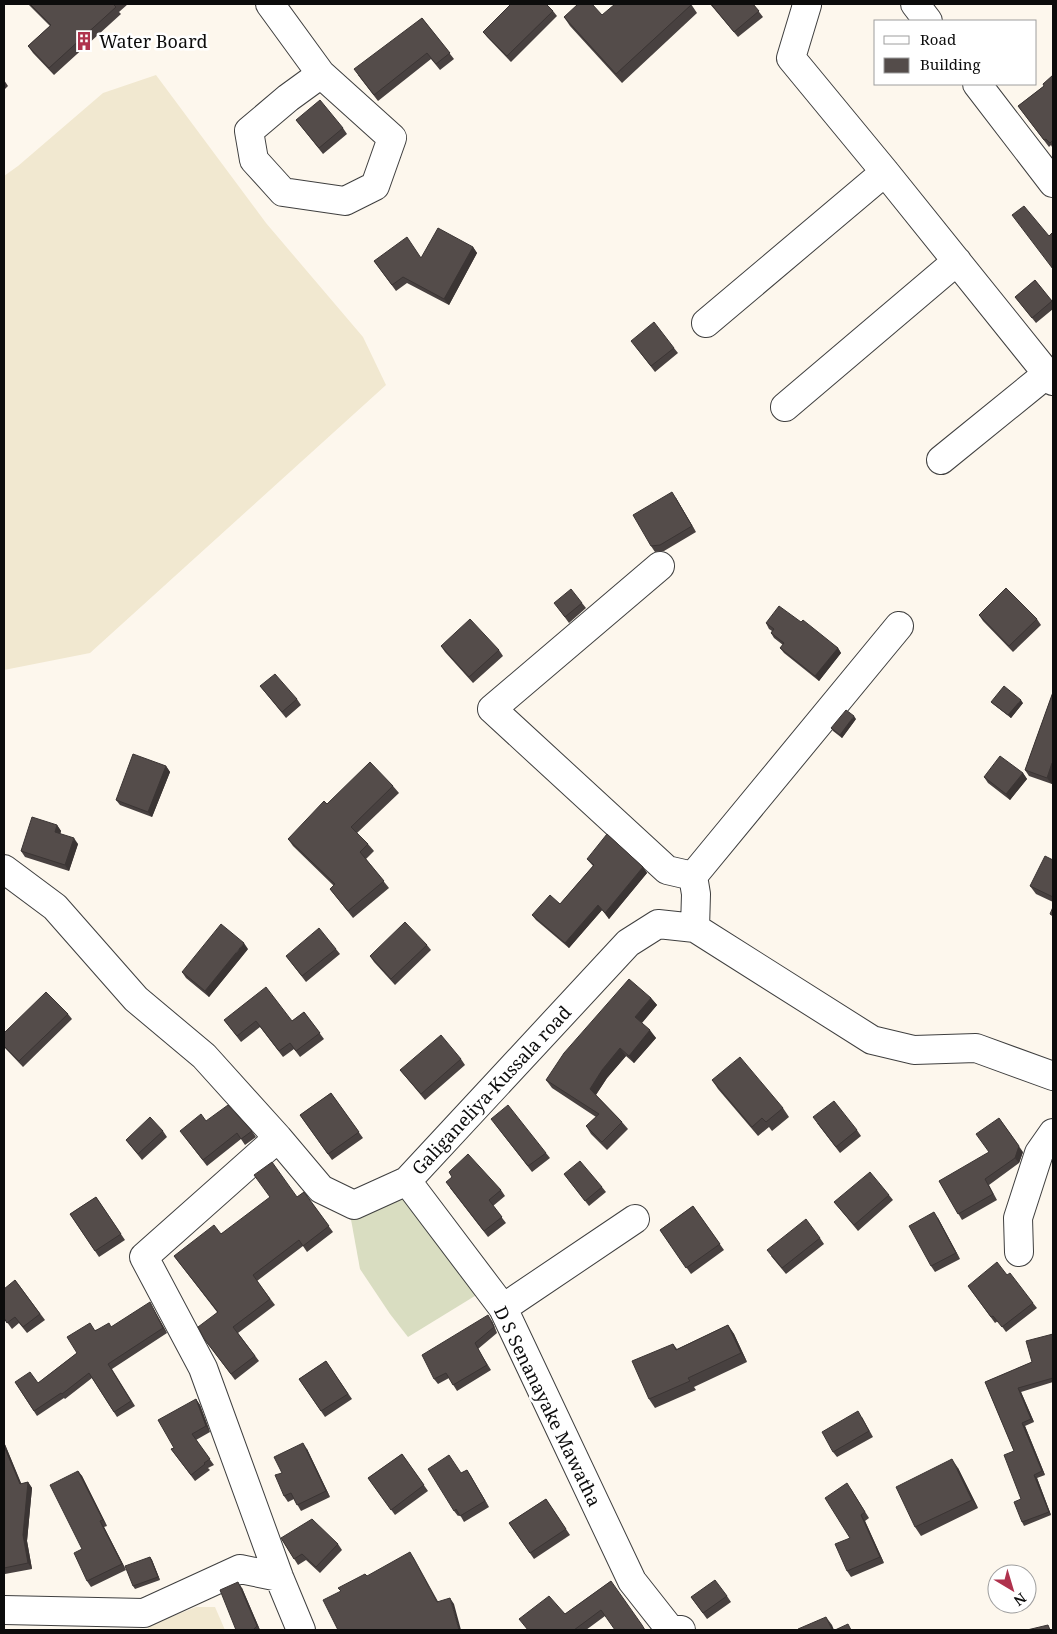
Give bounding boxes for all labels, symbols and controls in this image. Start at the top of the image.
legend [874,20,1037,85]
place label: Water Board [99,29,208,53]
text: Road [920,29,956,49]
building icon: Water Board [73,30,95,52]
text: Building [920,54,981,74]
street label: Galiganeliya-Kussala road [406,1000,576,1180]
street label: D S Senanayake Mawatha [489,1302,607,1510]
north arrow [987,1564,1037,1614]
text: N [1010,1589,1031,1611]

